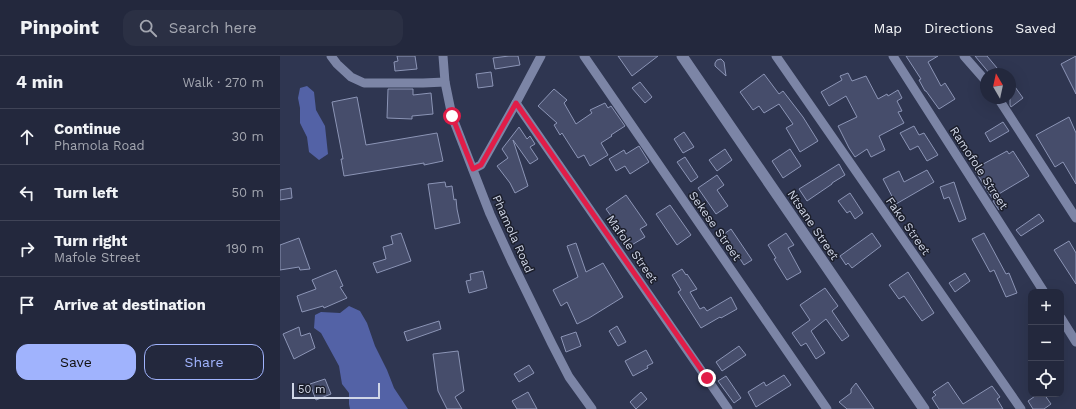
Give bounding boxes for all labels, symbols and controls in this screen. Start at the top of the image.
search box [123,10,403,46]
text: Pinpoint [20,16,99,39]
icon: search [137,17,159,39]
text: Search here [169,19,257,37]
text: Map [874,20,902,36]
text: Directions [924,20,993,36]
text: Saved [1015,20,1056,36]
north arrow [980,68,1016,104]
text: 4 min [16,72,63,92]
text: Walk · 270 m [183,75,264,90]
route start [443,107,461,125]
text: Continue [54,120,121,138]
street label: Ramofole Street [947,124,1011,212]
icon: ahead [16,126,38,148]
text: 30 m [232,129,264,144]
text: Phamola Road [54,138,145,153]
icon: left [16,182,38,204]
text: Turn left [54,184,118,202]
text: 50 m [232,185,264,200]
street label: Ntsane Street [784,187,842,263]
street label: Sekese Street [686,189,744,263]
street label: Phamola Road [490,193,536,275]
street label: Fako Street [883,194,933,258]
street label: Mafole Street [603,212,661,286]
text: Turn right [54,232,127,250]
icon: right [16,238,38,260]
text: 190 m [226,241,264,256]
text: Mafole Street [54,250,140,265]
map controls [1028,289,1064,397]
button: + [1028,289,1064,325]
icon: arrive [16,294,38,316]
text: Arrive at destination [54,296,206,314]
button: − [1028,325,1064,361]
button: Save [16,344,136,380]
button: Share [144,344,264,380]
button: locate [1028,361,1064,397]
route end [698,369,716,387]
scale bar [292,381,380,400]
text: 50 m [298,383,325,396]

